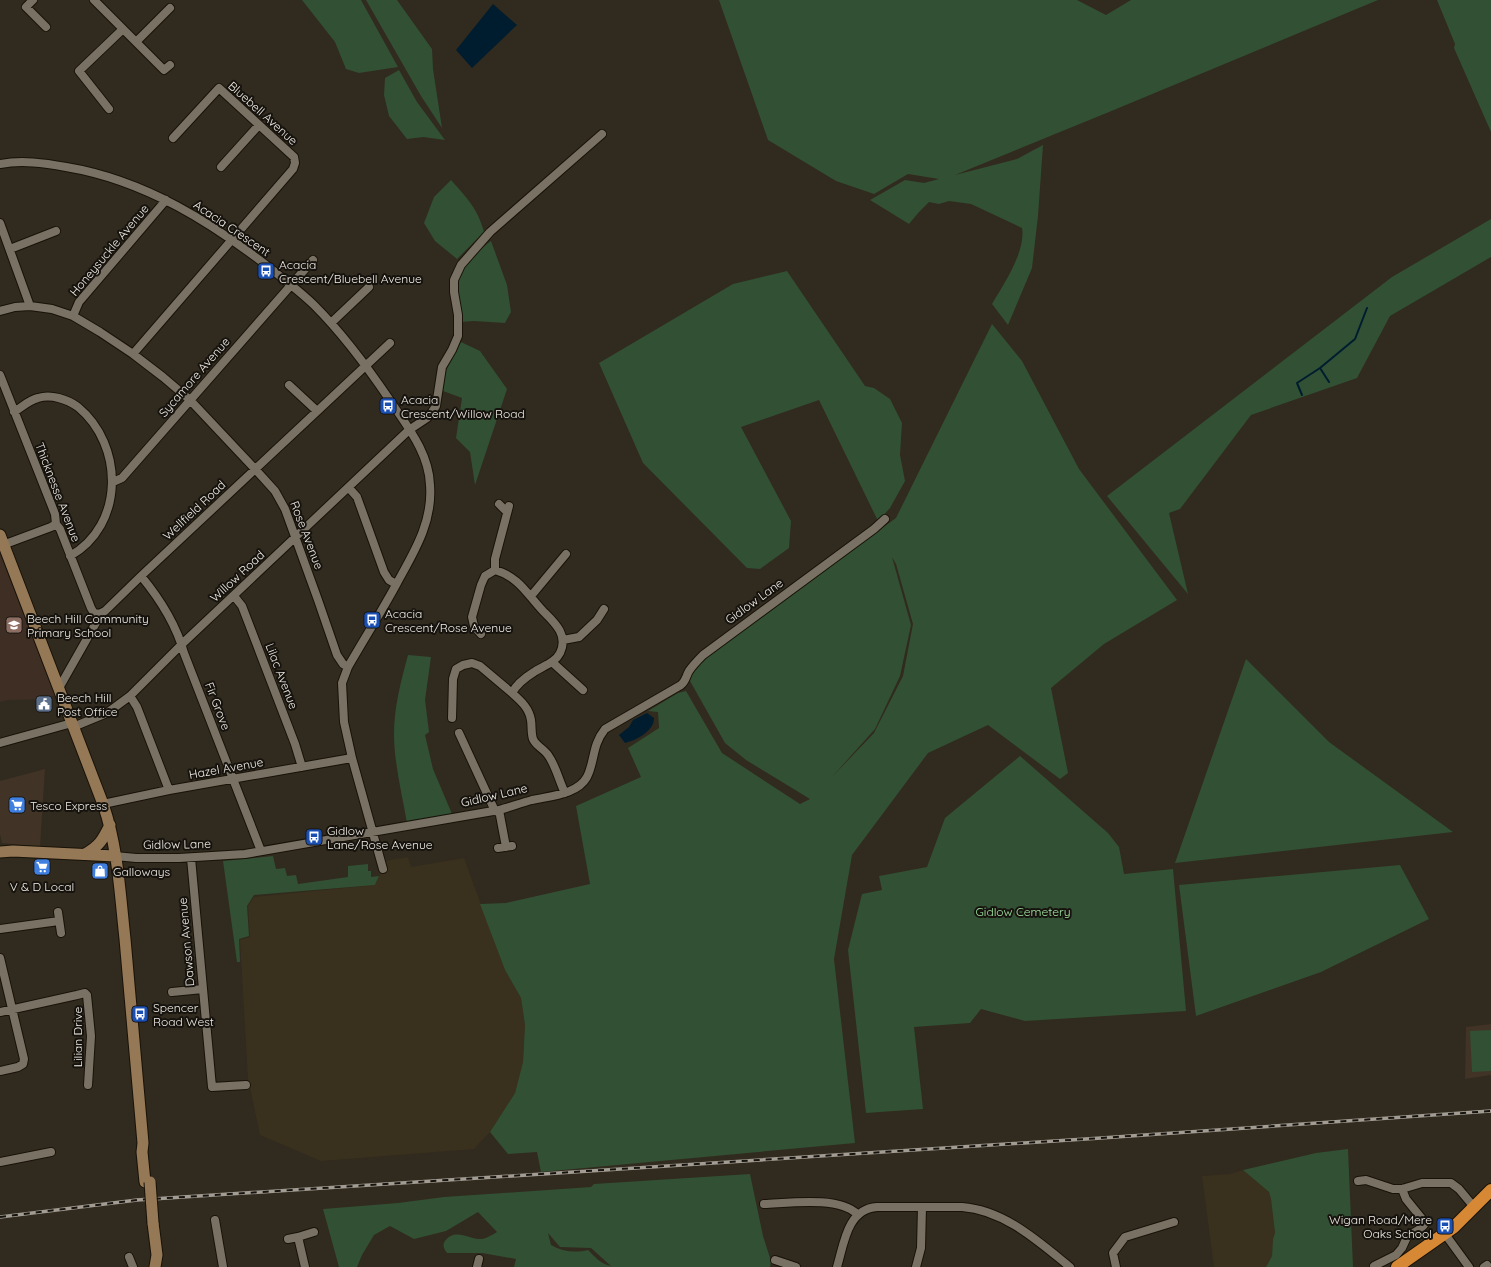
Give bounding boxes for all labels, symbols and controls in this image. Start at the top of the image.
street label: Bluebell Avenue [225,78,301,148]
street label: Acacia Crescent [191,197,273,259]
street label: Honeysuckle Avenue [66,201,152,299]
place label: Acacia Crescent/Bluebell Avenue [279,257,422,286]
bus stop icon: Acacia Crescent/Bluebell Avenue [256,261,276,281]
street label: Sycamore Avenue [155,334,233,420]
place label: Acacia Crescent/Willow Road [401,392,525,421]
bus stop icon: Acacia Crescent/Willow Road [378,396,398,416]
street label: Thicknesse Avenue [32,440,84,544]
street label: Wellfield Road [160,477,228,543]
street label: Rose Avenue [287,499,327,571]
street label: Willow Road [207,547,267,605]
street label: Gidlow Lane [722,575,786,627]
place label: Acacia Crescent/Rose Avenue [385,606,512,635]
bus stop icon: Acacia Crescent/Rose Avenue [362,610,382,630]
place label: Beech Hill Community Primary School [27,611,149,640]
school or university icon: Beech Hill Community Primary School [4,615,24,635]
street label: Lilac Avenue [263,641,302,711]
street label: Fir Grove [202,680,234,732]
place label: Beech Hill Post Office [57,690,118,719]
public building icon: Beech Hill Post Office [34,694,54,714]
street label: Hazel Avenue [188,754,265,782]
street label: Gidlow Lane [459,780,529,810]
supermarket icon: Tesco Express [7,795,27,815]
place label: Tesco Express [30,798,108,813]
place label: Gidlow Lane/Rose Avenue [327,823,433,852]
bus stop icon: Gidlow Lane/Rose Avenue [304,827,324,847]
street label: Gidlow Lane [143,836,211,852]
supermarket icon: V & D Local [32,857,52,877]
shop icon: Galloways [90,861,110,881]
place label: Galloways [113,864,170,879]
place label: V & D Local [10,879,74,894]
street label: Dawson Avenue [175,897,197,987]
park label: Gidlow Cemetery [976,904,1070,919]
place label: Spencer Road West [153,1000,214,1029]
bus stop icon: Spencer Road West [130,1004,150,1024]
street label: Lilian Drive [70,1006,85,1067]
place label: Wigan Road/Mere Oaks School [1329,1212,1432,1241]
bus stop icon: Wigan Road/Mere Oaks School [1435,1216,1455,1236]

